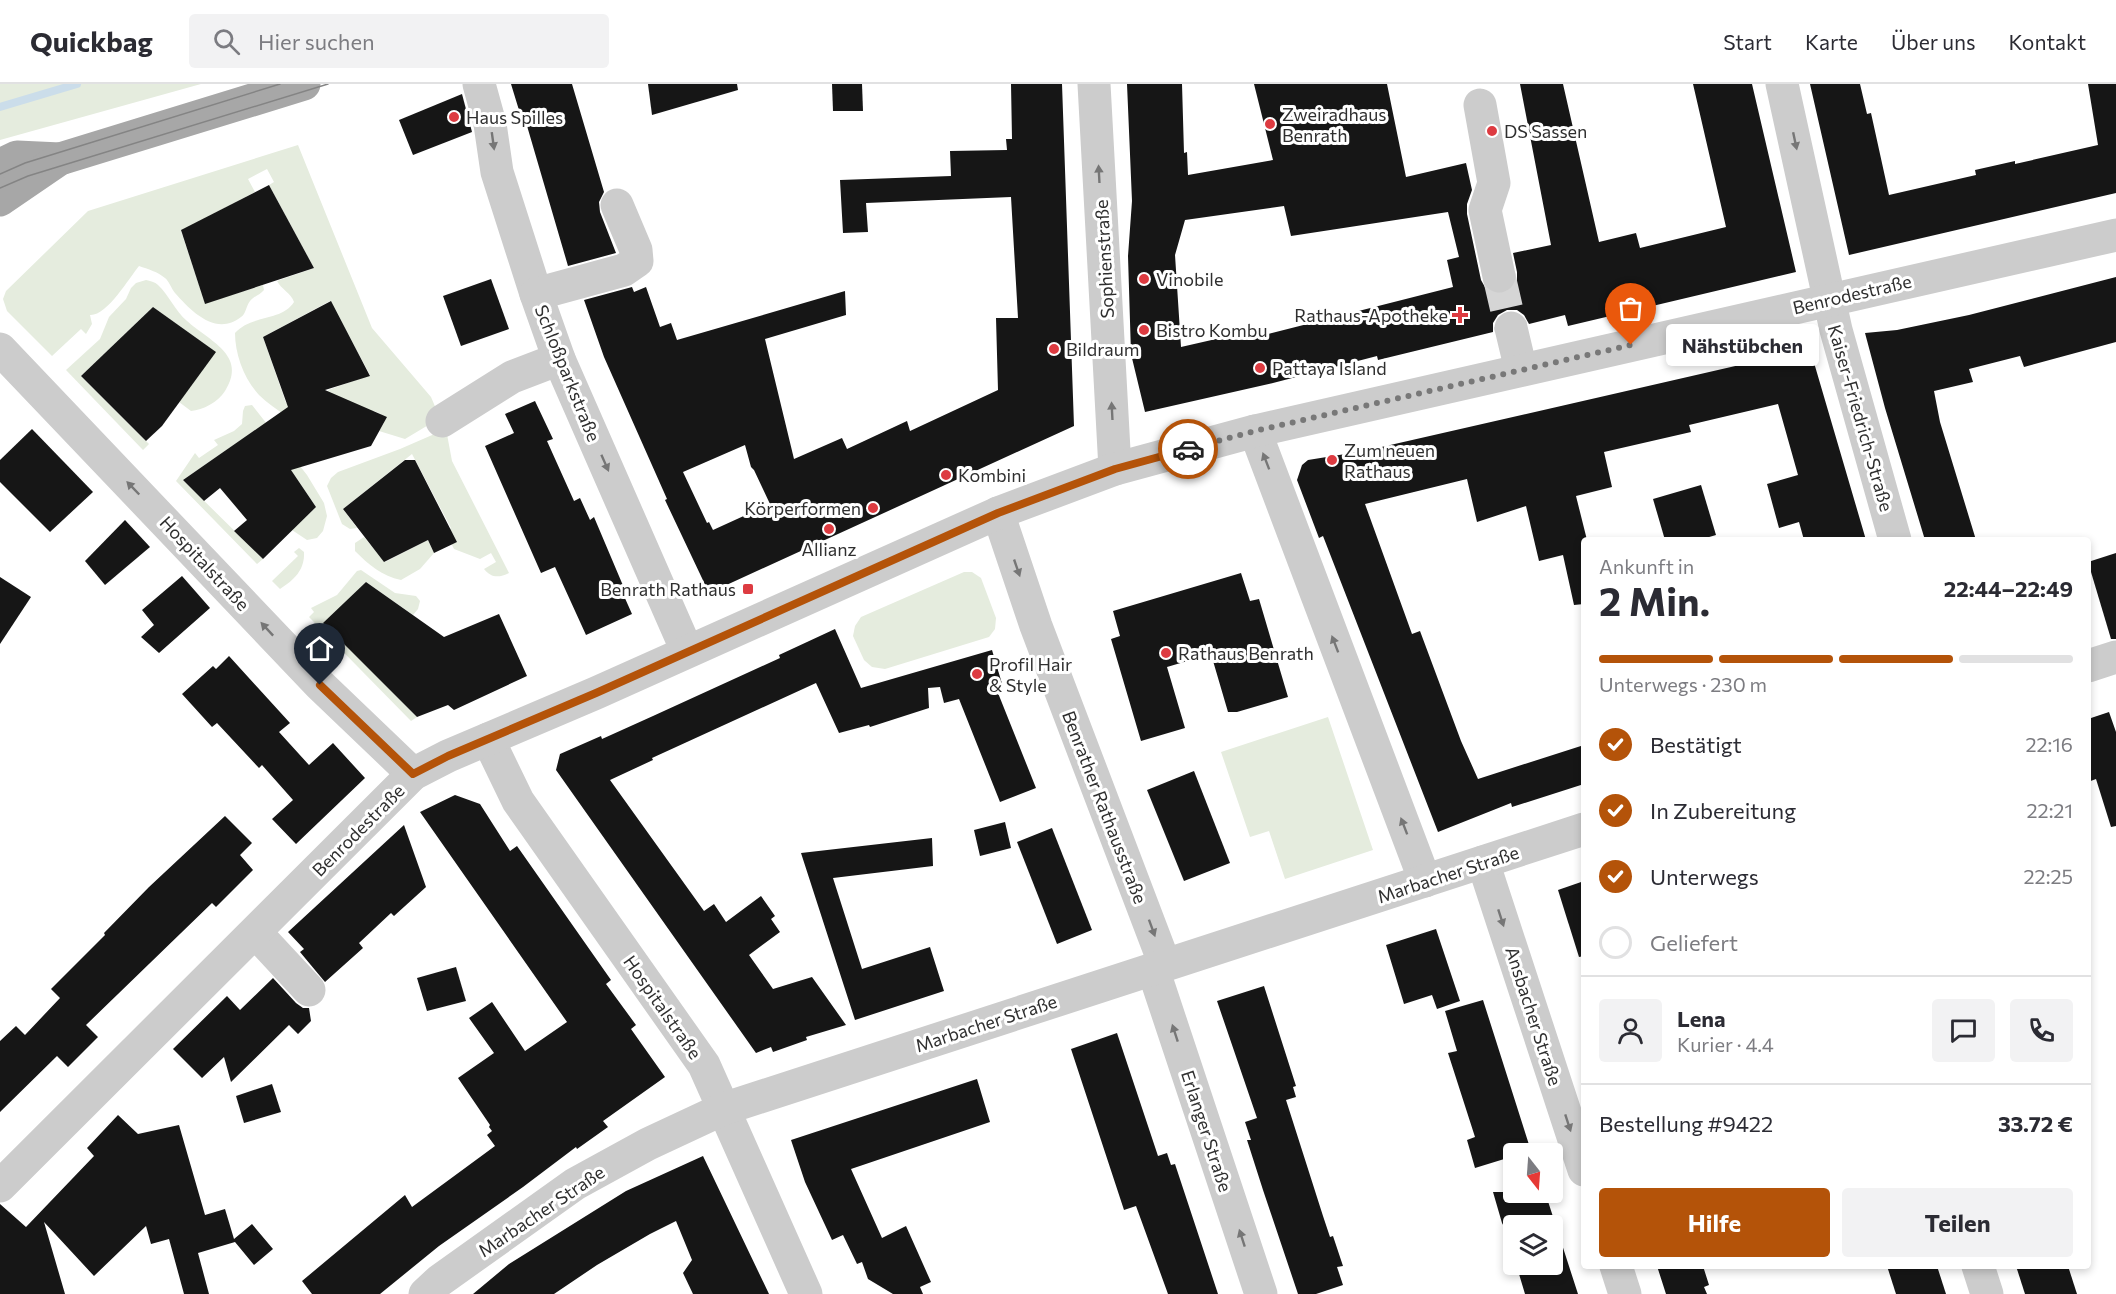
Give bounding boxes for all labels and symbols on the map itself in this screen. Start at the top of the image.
place label: Zweiradhaus Benrath [1282,103,1386,146]
place label: Haus Spilles [466,106,563,128]
marker: Haus Spilles [447,110,461,124]
marker: Zweiradhaus Benrath [1263,117,1277,131]
place label: DS Sassen [1504,120,1587,142]
marker: DS Sassen [1485,124,1499,138]
one-way arrow [488,131,497,150]
one-way arrow [1791,132,1800,151]
one-way arrow [1095,165,1104,184]
street label: Sophienstraße [1090,199,1118,319]
place label: Vinobile [1156,268,1223,290]
street label: Benrodestraße [1790,270,1914,318]
marker: Vinobile [1137,272,1151,286]
pin [1605,283,1656,345]
street label: Schloßparkstraße [531,302,605,444]
place label: Rathaus-Apotheke [1294,304,1448,326]
marker: Rathaus-Apotheke [1453,308,1467,322]
place label: Bistro Kombu [1156,319,1267,341]
street label: Kaiser-Friedrich-Straße [1824,322,1898,514]
marker: Bistro Kombu [1137,323,1151,337]
callout: Nähstübchen [1667,324,1820,366]
place label: Bildraum [1066,338,1139,360]
marker: Bildraum [1047,342,1061,356]
place label: Pattaya Island [1272,357,1387,379]
marker: Pattaya Island [1253,361,1267,375]
one-way arrow [1108,401,1117,420]
courier [1158,419,1218,479]
place label: Zum neuen Rathaus [1344,439,1435,482]
one-way arrow [1261,452,1270,470]
marker: Zum neuen Rathaus [1325,453,1339,467]
one-way arrow [600,454,609,471]
place label: Kombini [958,464,1026,486]
marker: Kombini [939,468,953,482]
one-way arrow [127,481,141,495]
place label: Körperformen [744,497,861,519]
marker: Körperformen [866,501,880,515]
street label: Hospitalstraße [156,511,254,615]
marker: Allianz [822,522,836,536]
place label: Allianz [802,538,856,560]
one-way arrow [1012,560,1022,578]
place label: Benrath Rathaus [600,578,736,600]
marker: Benrath Rathaus [741,582,755,596]
one-way arrow [261,623,275,637]
pin [294,623,345,685]
one-way arrow [1329,635,1339,653]
place label: Rathaus Benrath [1178,642,1314,664]
marker: Rathaus Benrath [1159,646,1173,660]
place label: Profil Hair & Style [989,653,1072,696]
marker: Profil Hair & Style [970,667,984,681]
street label: Benrather Rathausstraße [1058,707,1152,907]
street label: Benrodestraße [307,779,409,881]
one-way arrow [1399,817,1408,835]
street label: Marbacher Straße [1374,841,1522,907]
one-way arrow [1497,909,1507,927]
one-way arrow [1147,919,1157,937]
street label: Ansbacher Straße [1501,944,1567,1088]
street label: Hospitalstraße [619,951,707,1063]
street label: Marbacher Straße [912,990,1060,1056]
one-way arrow [1169,1024,1179,1042]
street label: Erlanger Straße [1177,1067,1237,1195]
one-way arrow [1564,1114,1574,1132]
north arrow [1503,1143,1563,1203]
street label: Marbacher Straße [474,1161,608,1261]
one-way arrow [1237,1229,1247,1247]

